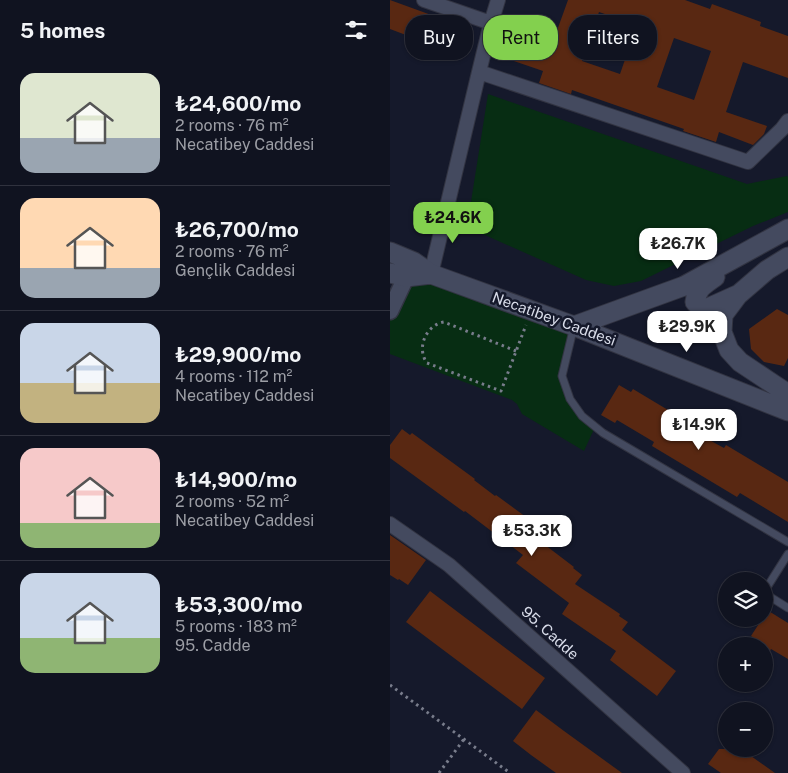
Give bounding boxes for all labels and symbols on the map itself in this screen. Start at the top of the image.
pin: ₺24.6K [412,202,494,244]
pin: ₺26.7K [637,228,719,270]
street label: Necatibey Caddesi [490,288,618,349]
pin: ₺29.9K [646,310,728,353]
pin: ₺14.9K [658,408,740,451]
pin: ₺53.3K [491,514,573,557]
street label: 95. Cadde [518,603,582,663]

